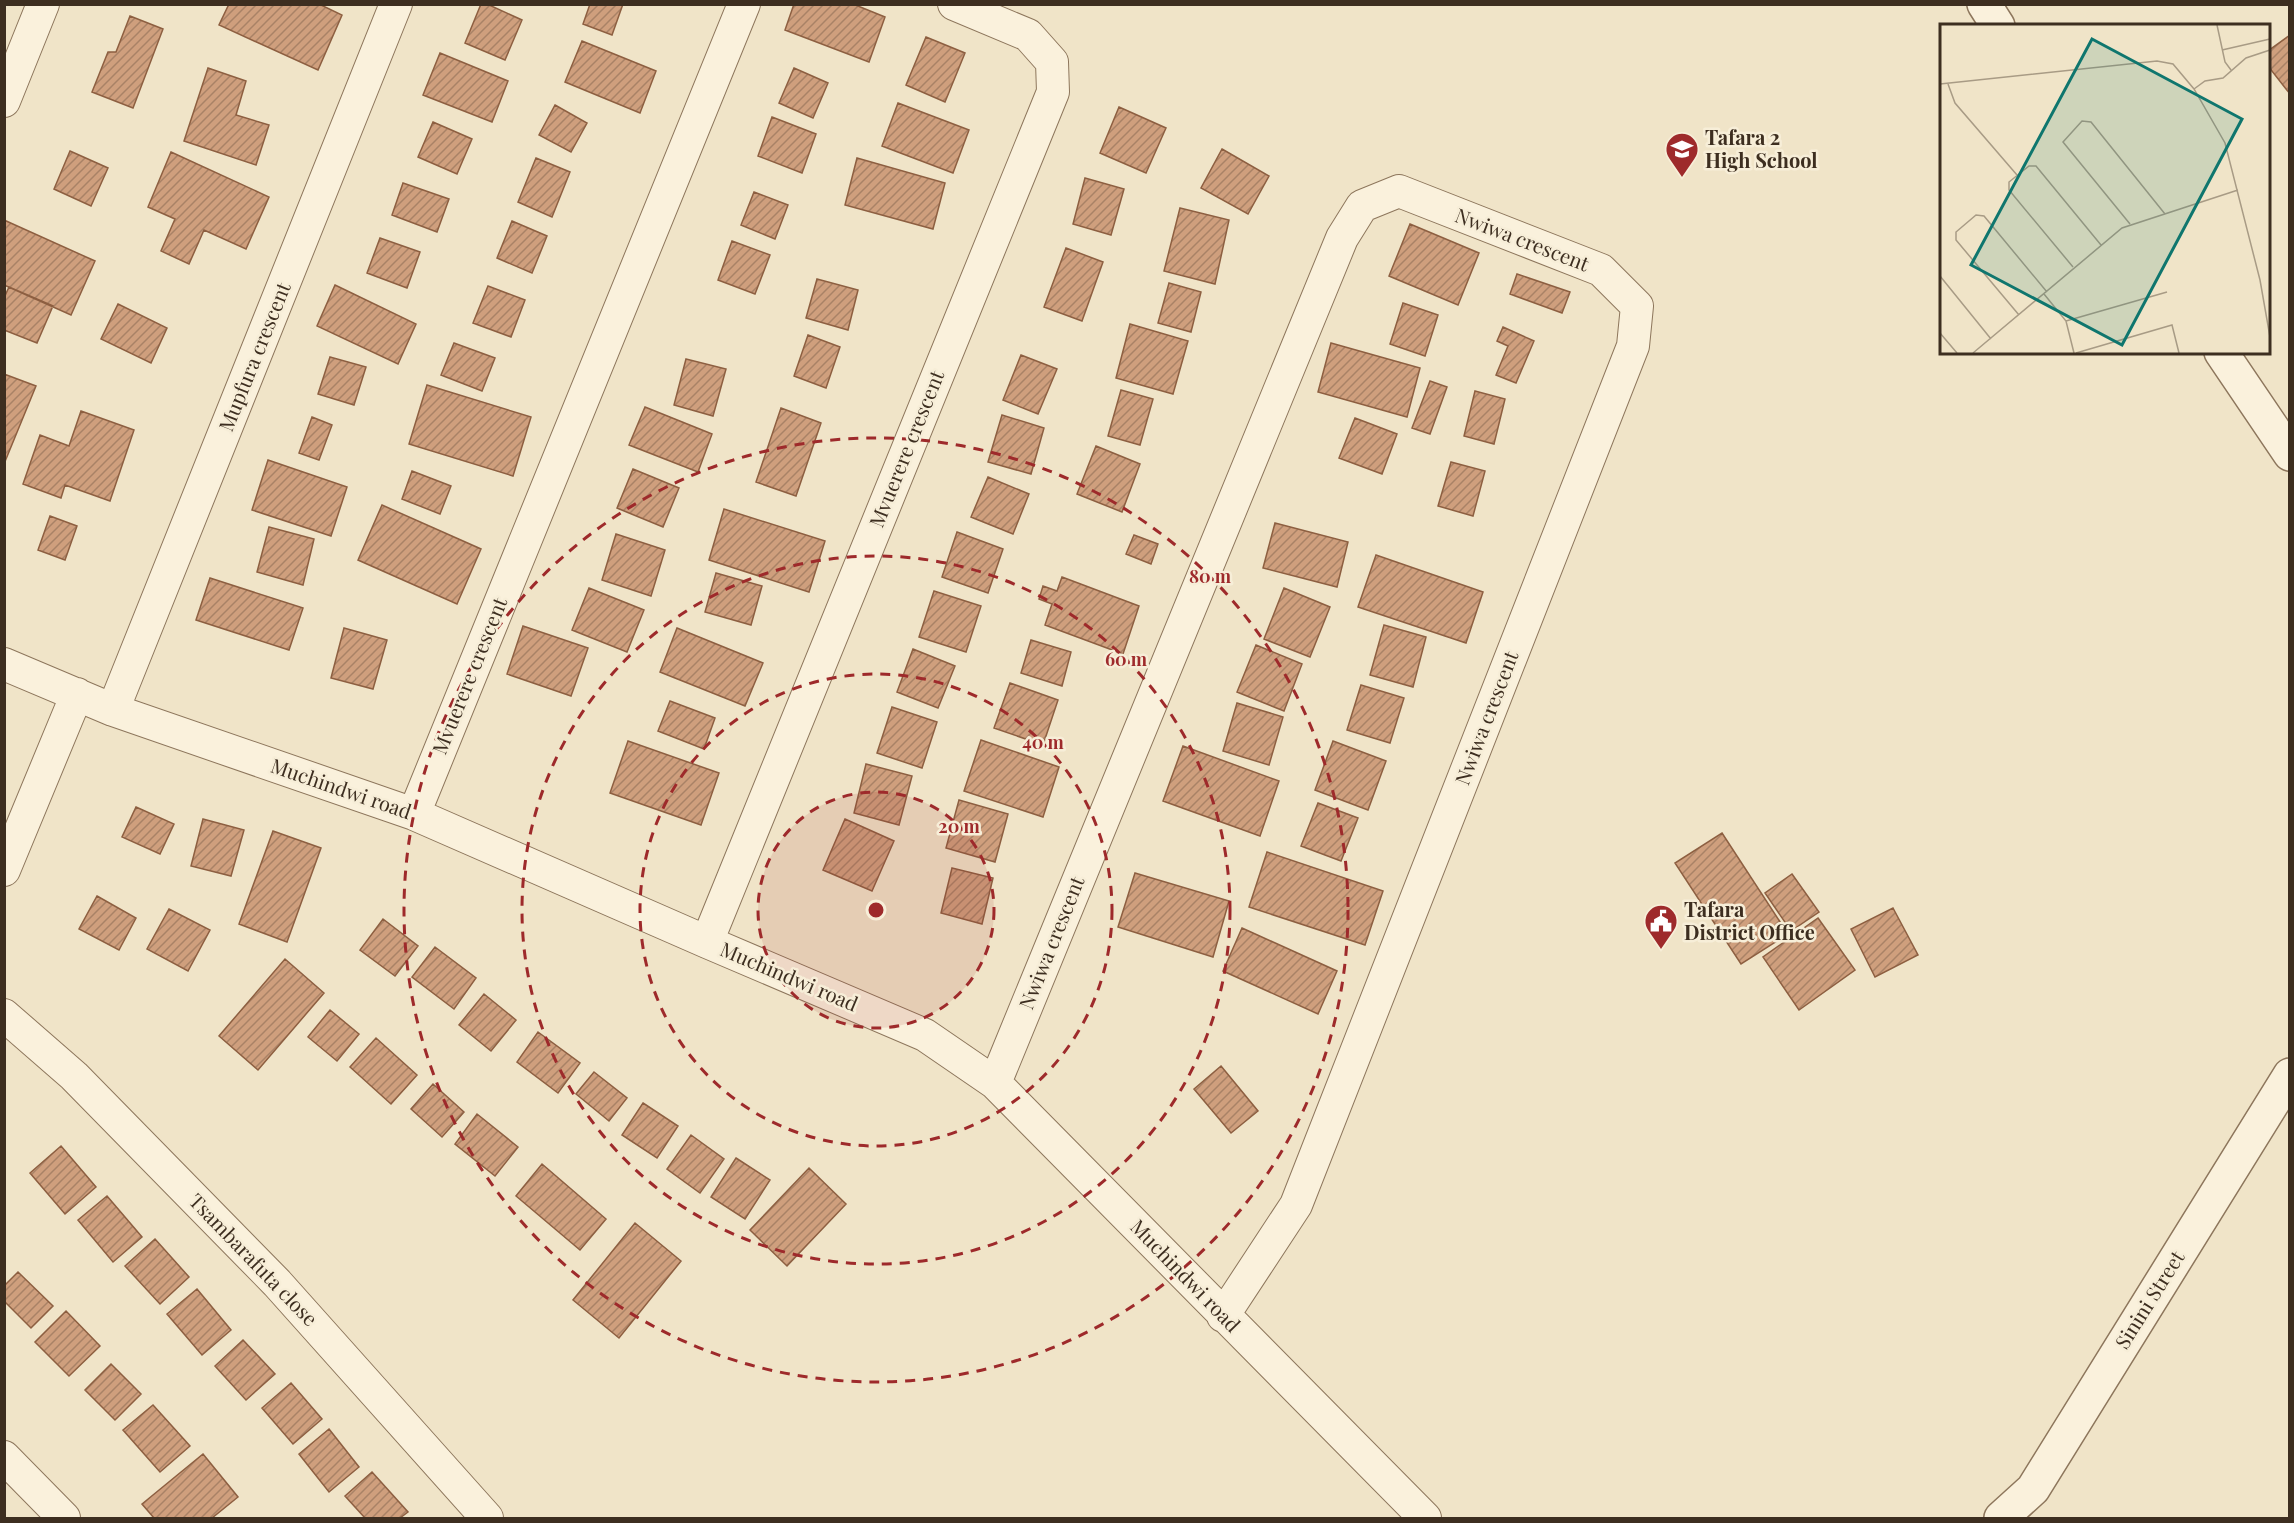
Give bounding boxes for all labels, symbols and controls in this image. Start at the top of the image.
inset map [1940,24,2270,354]
place label: Tafara 2 High School [1705,123,1818,173]
school or university icon: Tafara 2 High School [1664,131,1700,178]
street label: Nwiwa crescent [1452,201,1594,277]
street label: Mupfura crescent [211,277,296,435]
street label: Mvuerere crescent [862,365,950,531]
text: 80 m [1189,564,1232,588]
street label: Mvuerere crescent [425,592,513,758]
street label: Nwiwa crescent [1448,646,1524,788]
text: 60 m [1105,647,1148,671]
text: 40 m [1022,730,1065,754]
street label: Muchindwi road [268,751,416,824]
text: 20 m [938,814,980,838]
street label: Nwiwa crescent [1012,871,1090,1013]
place label: Tafara District Office [1684,895,1815,945]
centre of rings [866,900,886,920]
public building icon: Tafara District Office [1643,903,1679,950]
street label: Muchindwi road [717,934,863,1017]
street label: Tsambarafuta close [184,1187,324,1331]
street label: Muchindwi road [1125,1213,1247,1337]
street label: Sinini Street [2108,1244,2190,1353]

